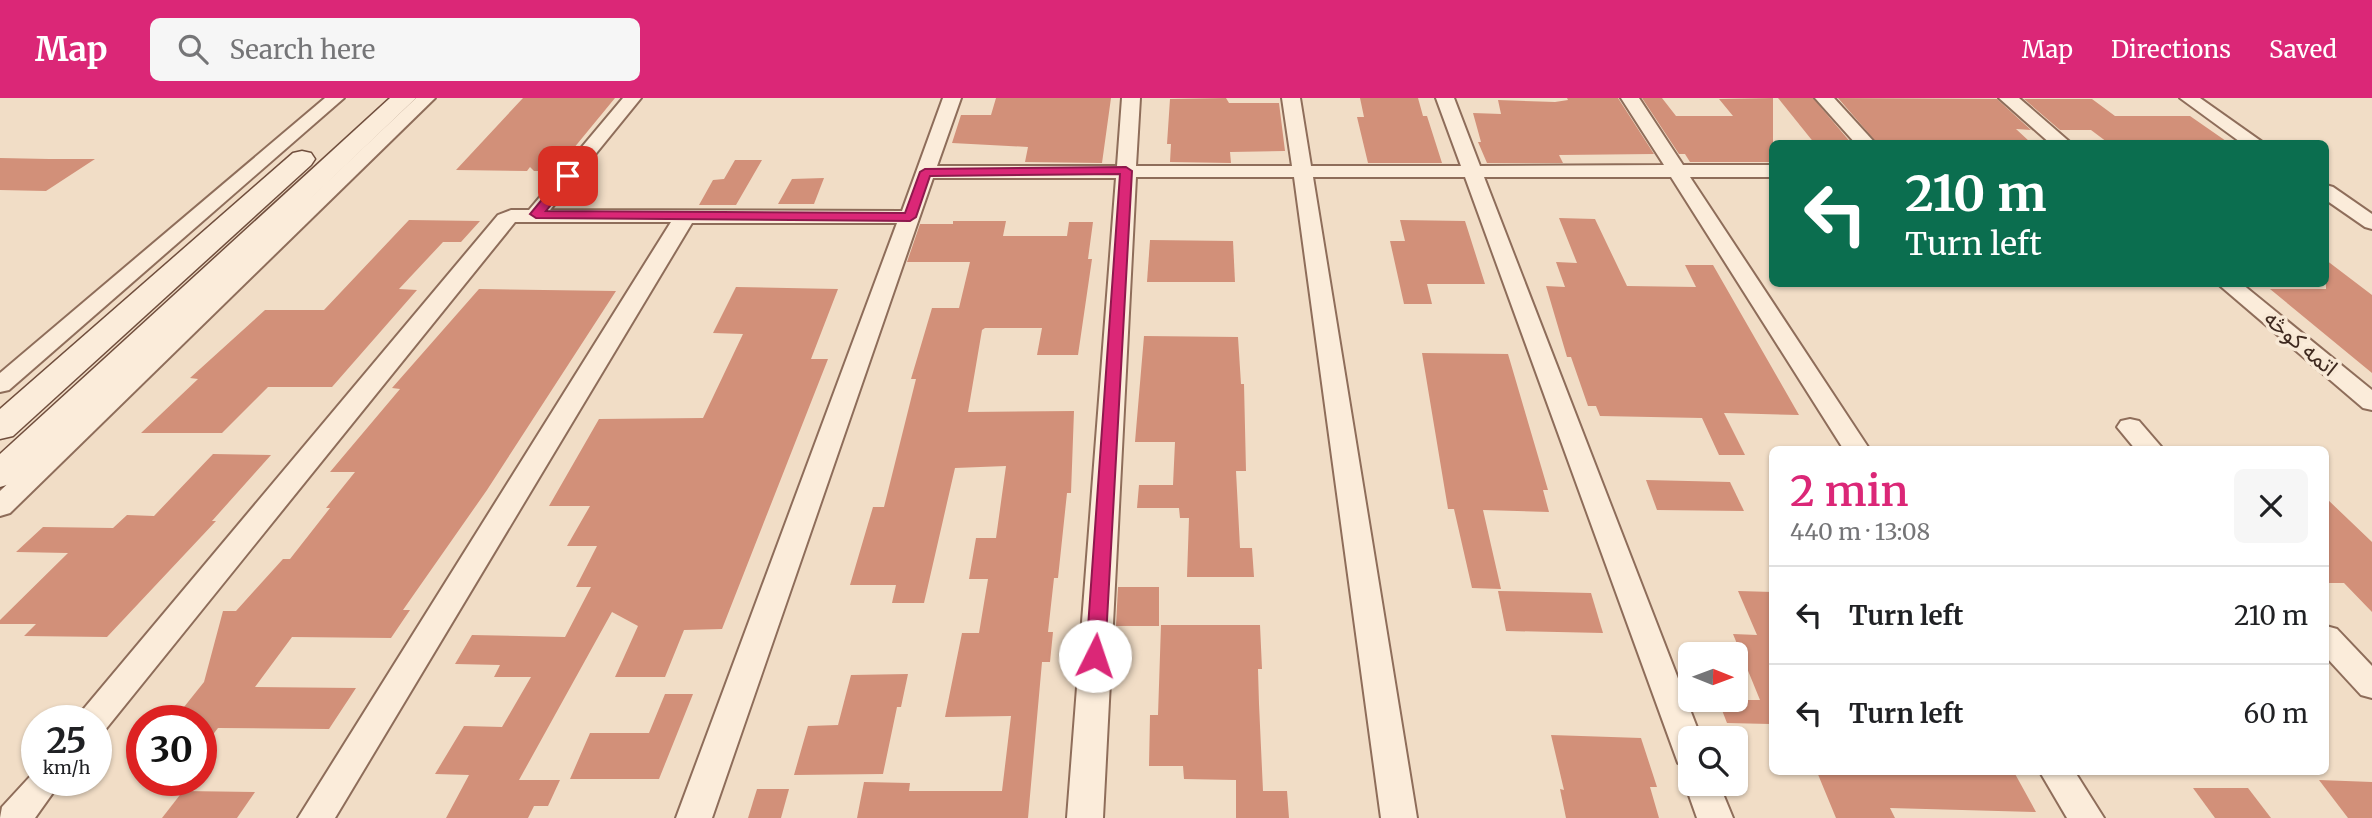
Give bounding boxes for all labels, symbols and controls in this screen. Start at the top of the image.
search box [150,18,640,81]
text: Map [35,29,108,70]
icon: search [174,30,212,68]
text: Search here [230,33,375,66]
text: Map [2022,34,2073,65]
text: Directions [2111,34,2231,65]
text: Saved [2269,34,2337,65]
pin [538,146,598,206]
icon: arrive [549,157,587,195]
text: 210 m [1905,163,2046,224]
icon: left [1790,168,1881,259]
text: Turn left [1905,224,2042,264]
street label: اتمه کوڅه [2259,303,2344,382]
text: 2 min [1790,465,1909,517]
button: close [2234,469,2308,543]
text: 440 m · 13:08 [1790,517,1930,546]
icon: left [1790,596,1828,634]
text: Turn left [1849,599,1963,632]
text: 210 m [2234,599,2308,632]
position arrow [1058,619,1132,693]
north arrow [1678,642,1748,712]
map controls [1678,642,1748,796]
icon: left [1790,694,1828,732]
text: Turn left [1849,697,1963,730]
text: 60 m [2244,697,2308,730]
speed limit sign: 30 [126,705,217,796]
text: 25 [46,719,87,763]
button: search [1678,726,1748,796]
text: km/h [43,756,90,779]

